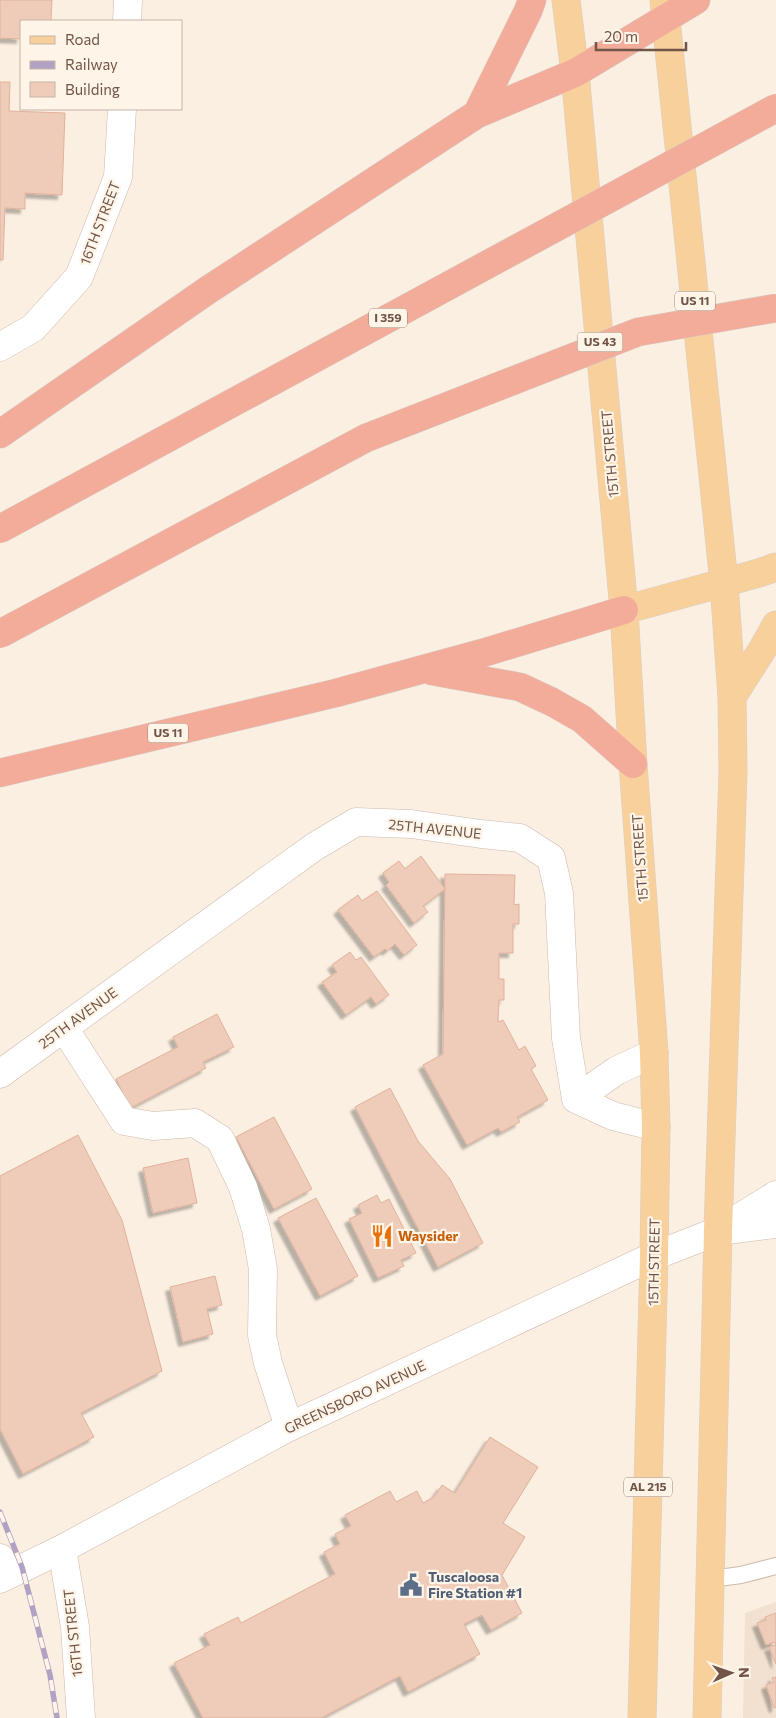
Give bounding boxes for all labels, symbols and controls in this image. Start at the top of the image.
legend [20,20,182,110]
scale bar [596,20,686,52]
text: 20 m [604,27,638,45]
text: Road [65,30,100,48]
text: Railway [65,55,118,73]
text: Building [65,80,120,98]
street label: 16TH STREET [76,179,123,267]
road number: US 11 [675,292,715,310]
road number: I 359 [369,308,407,328]
road number: US 43 [578,332,622,352]
street label: 15TH STREET [597,410,622,499]
road number: US 11 [148,724,188,742]
street label: 15TH STREET [628,814,651,902]
street label: 25TH AVENUE [388,815,482,842]
street label: 25TH AVENUE [35,983,120,1052]
street label: 15TH STREET [644,1218,663,1306]
restaurant icon: Waysider [369,1223,395,1249]
place label: Waysider [398,1227,459,1244]
street label: GREENSBORO AVENUE [281,1356,428,1437]
road number: AL 215 [624,1478,672,1496]
place label: Tuscaloosa Fire Station #1 [428,1568,522,1601]
public building icon: Tuscaloosa Fire Station #1 [398,1572,424,1598]
street label: 16TH STREET [59,1588,86,1678]
north arrow [706,1648,756,1698]
text: N [736,1667,753,1678]

